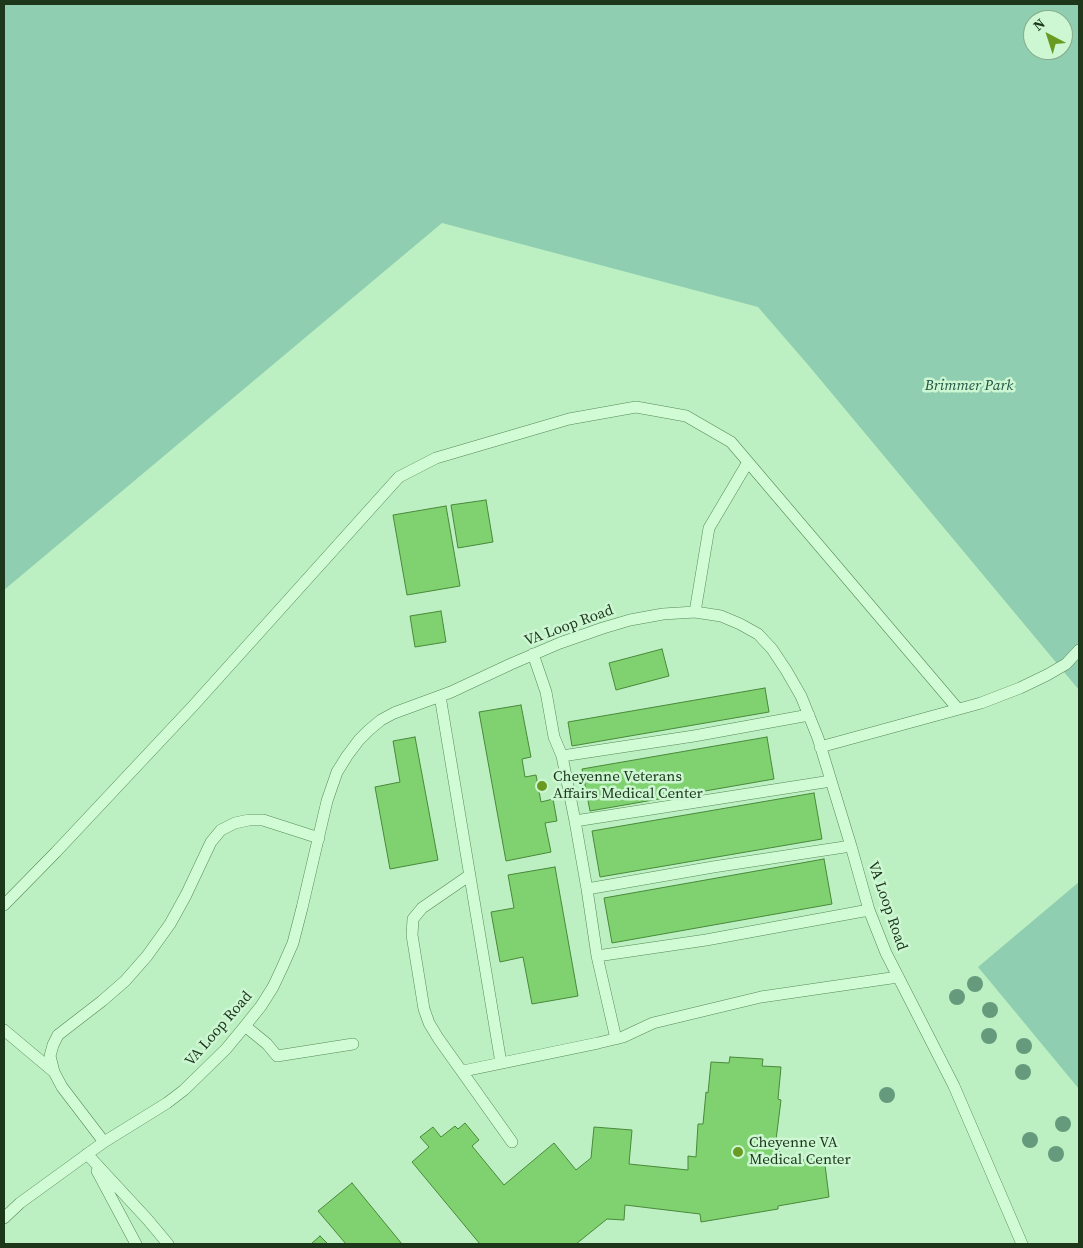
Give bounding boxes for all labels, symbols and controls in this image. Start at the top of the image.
north arrow [1023,10,1073,60]
text: N [1029,13,1049,35]
park label: Brimmer Park [925,377,1013,395]
street label: VA Loop Road [522,602,616,650]
place label: Cheyenne Veterans Affairs Medical Center [553,768,703,803]
marker: Cheyenne Veterans Affairs Medical Center [535,779,549,793]
street label: VA Loop Road [863,859,911,953]
street label: VA Loop Road [182,988,256,1070]
place label: Cheyenne VA Medical Center [749,1134,851,1169]
marker: Cheyenne VA Medical Center [731,1145,745,1159]

